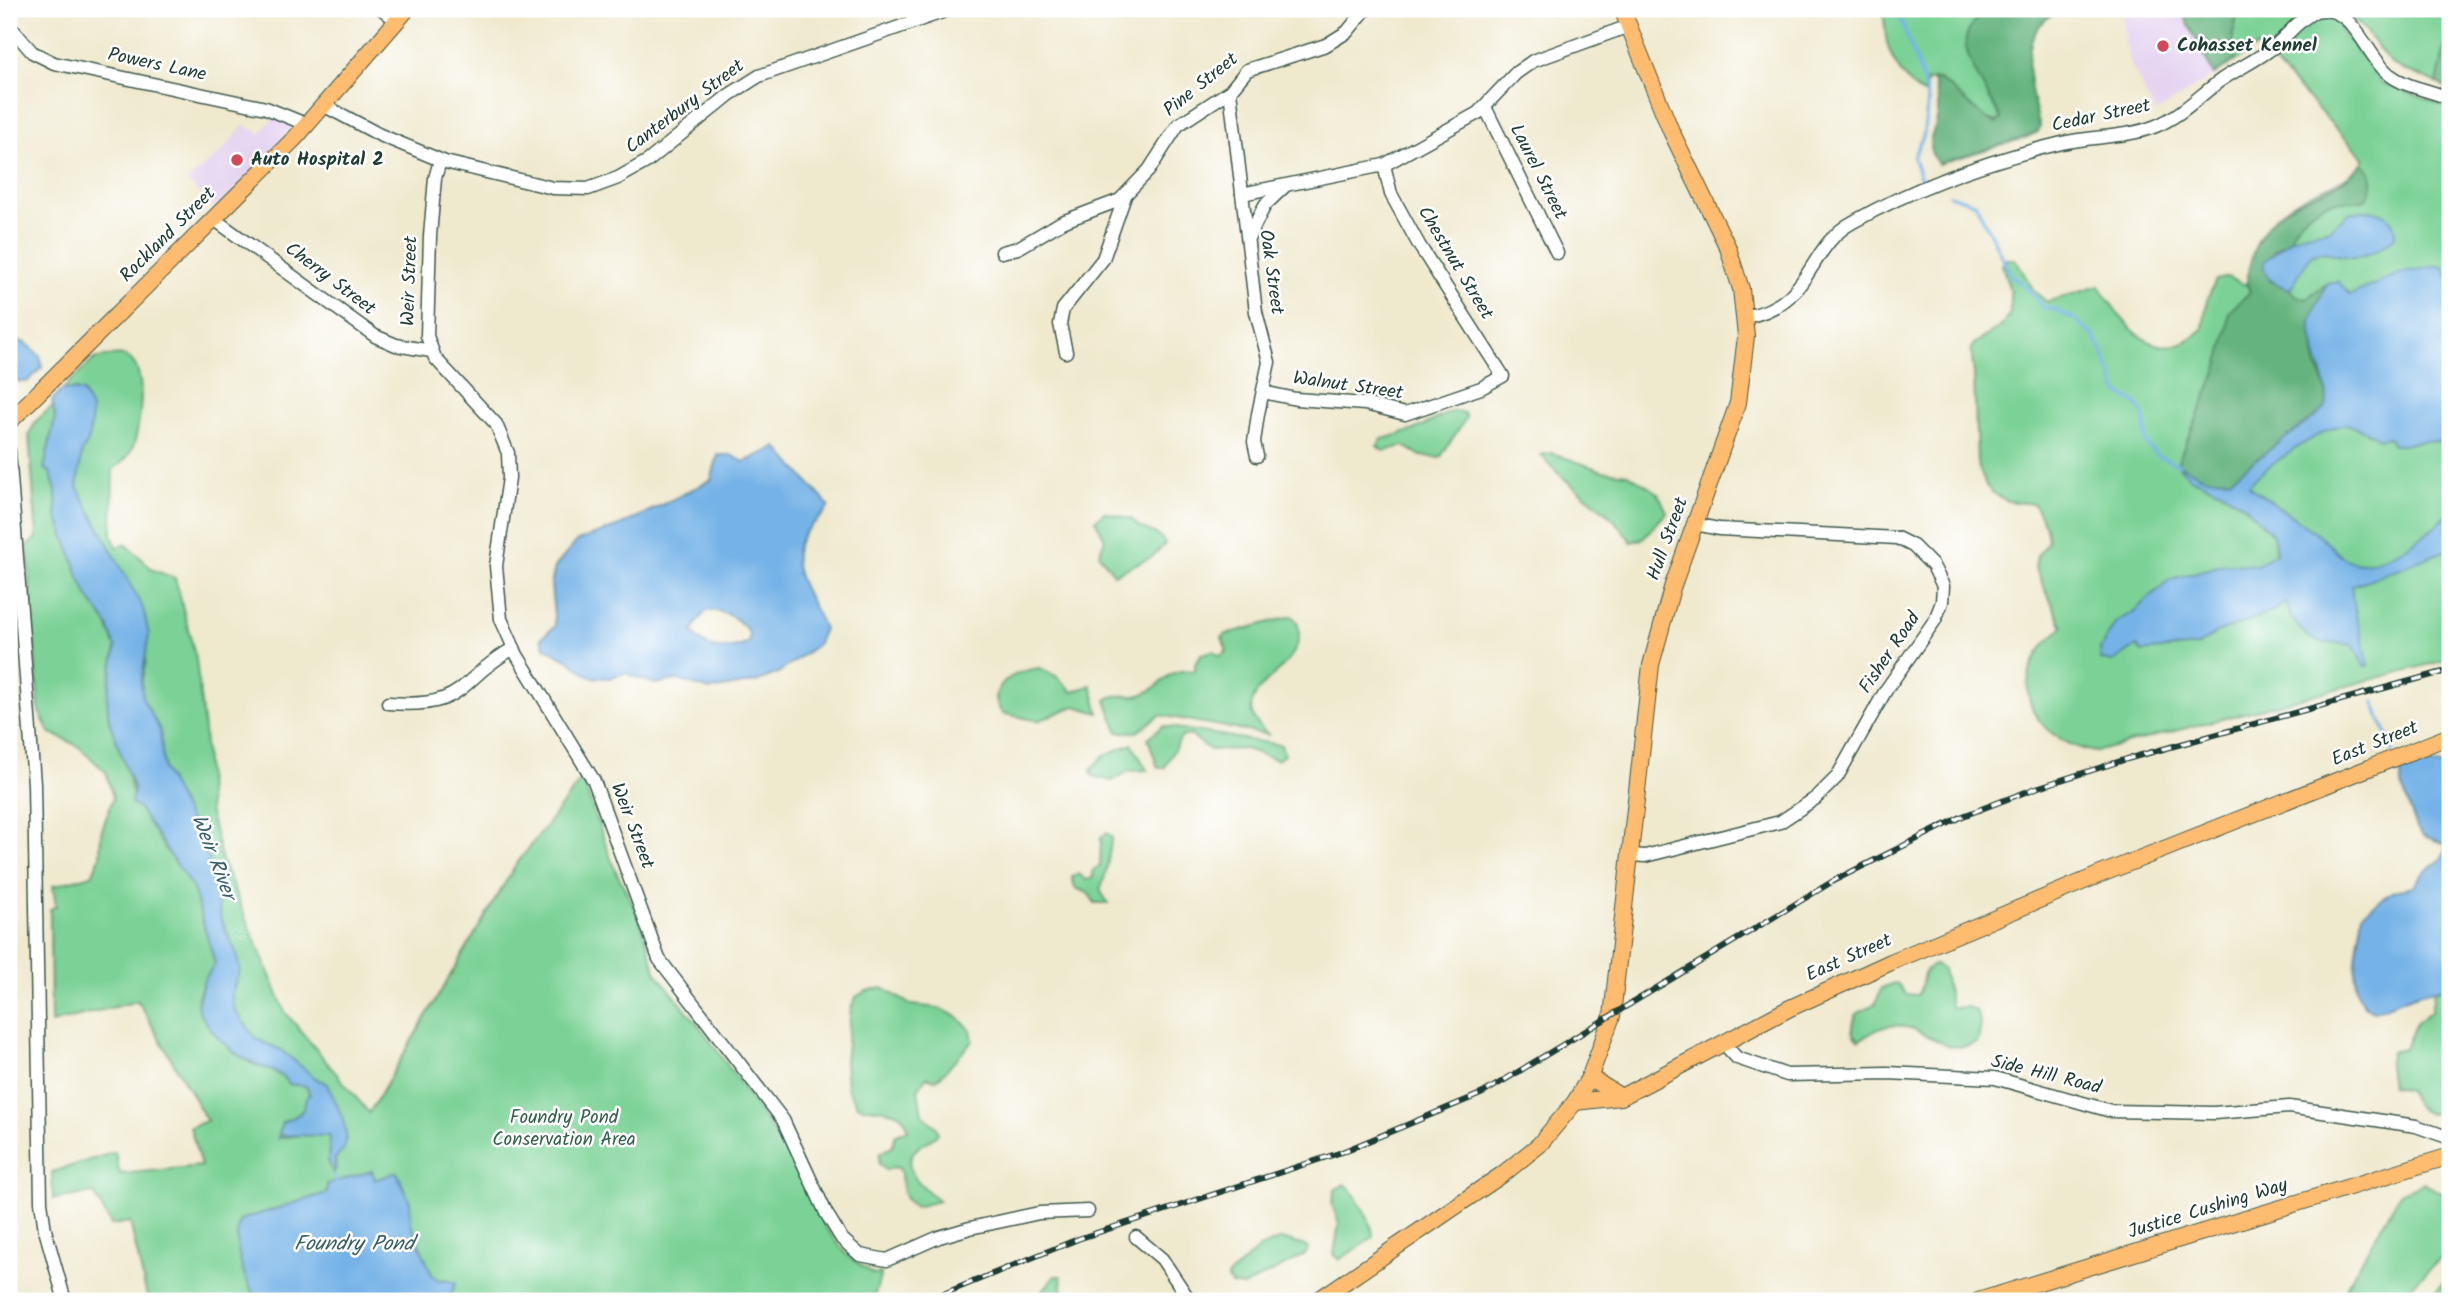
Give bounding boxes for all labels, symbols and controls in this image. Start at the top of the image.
place label: Cohasset Kennel [2177,31,2318,61]
marker: Cohasset Kennel [2155,38,2171,54]
street label: Powers Lane [105,40,210,90]
street label: Pine Street [1157,45,1246,125]
street label: Canterbury Street [619,52,752,162]
street label: Cedar Street [2049,91,2154,141]
street label: Laurel Street [1501,119,1575,226]
place label: Auto Hospital 2 [251,145,384,175]
marker: Auto Hospital 2 [229,152,245,168]
street label: Rockland Street [113,179,224,290]
street label: Chestnut Street [1409,200,1501,326]
street label: Oak Street [1250,228,1292,317]
street label: Cherry Street [278,235,382,324]
street label: Weir Street [393,235,427,327]
street label: Walnut Street [1291,363,1406,409]
street label: Hull Street [1639,492,1697,585]
street label: Fisher Road [1851,606,1929,700]
street label: East Street [2327,713,2424,775]
street label: Weir Street [602,779,662,874]
water label: Weir River [182,810,246,908]
street label: East Street [1801,925,1897,990]
street label: Side Hill Road [1988,1047,2105,1103]
park label: Foundry Pond Conservation Area [492,1103,636,1155]
street label: Justice Cushing Way [2125,1170,2293,1248]
water label: Foundry Pond [294,1228,419,1261]

